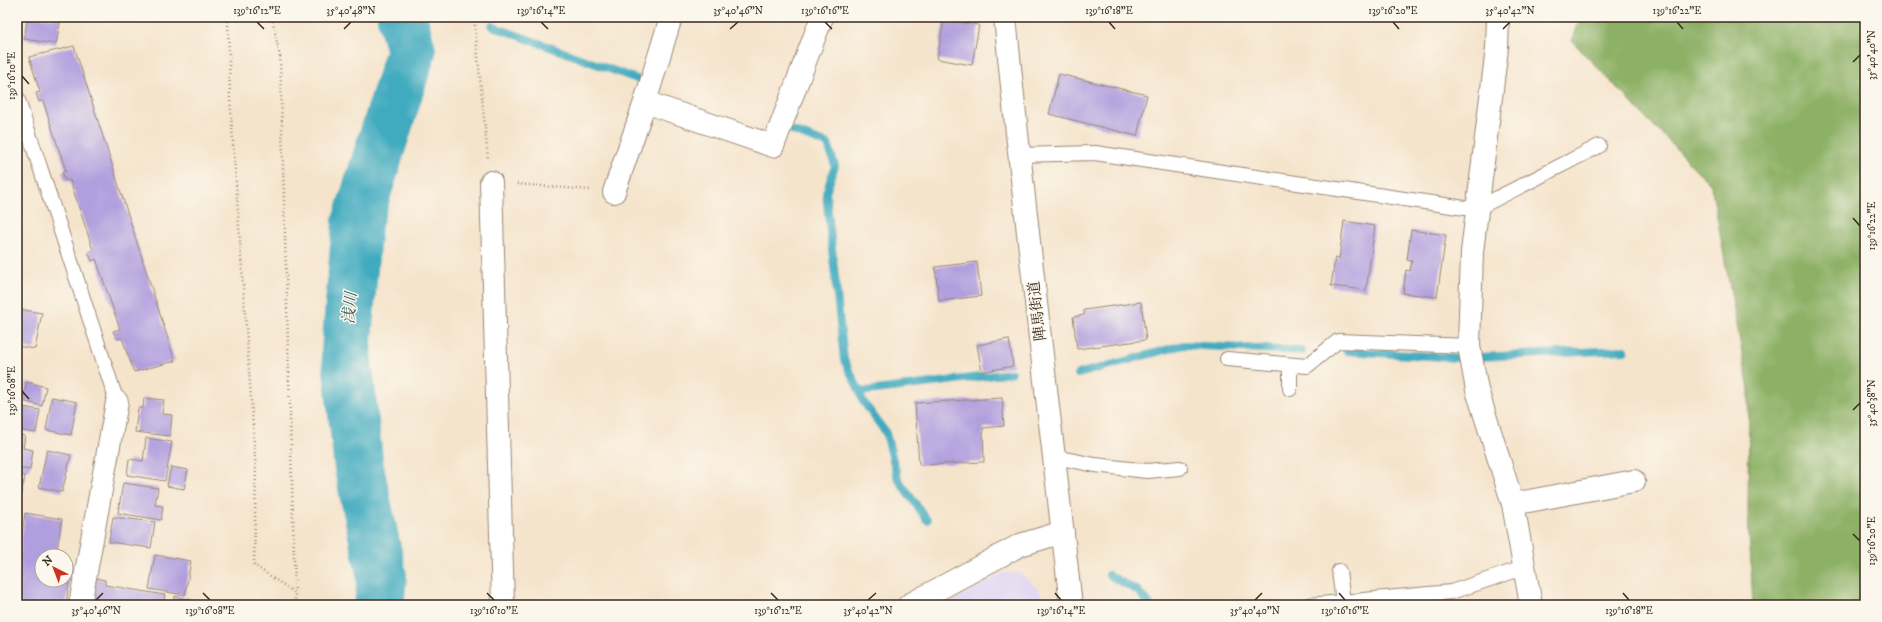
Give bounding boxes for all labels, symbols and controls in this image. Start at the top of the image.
text: 139°16'12"E [233,5,281,17]
text: 35°40'48"N [326,5,376,17]
text: 139°16'14"E [517,5,565,17]
text: 35°40'46"N [713,5,763,17]
text: 139°16'16"E [801,5,849,17]
text: 139°16'18"E [1085,5,1133,17]
text: 139°16'20"E [1368,5,1418,17]
text: 35°40'42"N [1485,5,1535,17]
text: 139°16'22"E [1653,5,1701,17]
text: 35°40'40"N [1866,30,1878,80]
text: 139°16'10"E [6,52,18,100]
text: 139°16'22"E [1866,202,1878,250]
street label: 陣馬街道 [1024,280,1051,342]
water label: 浅川 [339,289,362,325]
text: 139°16'08"E [6,366,18,416]
text: 35°40'38"N [1866,379,1878,427]
text: 139°16'20"E [1866,516,1878,566]
north arrow [34,548,74,588]
text: N [40,553,56,570]
text: 35°40'46"N [71,605,121,617]
text: 139°16'08"E [185,605,235,617]
text: 139°16'10"E [470,605,518,617]
text: 139°16'12"E [754,605,802,617]
text: 35°40'42"N [843,605,893,617]
text: 139°16'14"E [1037,605,1085,617]
text: 35°40'40"N [1230,605,1280,617]
text: 139°16'16"E [1321,605,1369,617]
text: 139°16'18"E [1605,605,1653,617]

